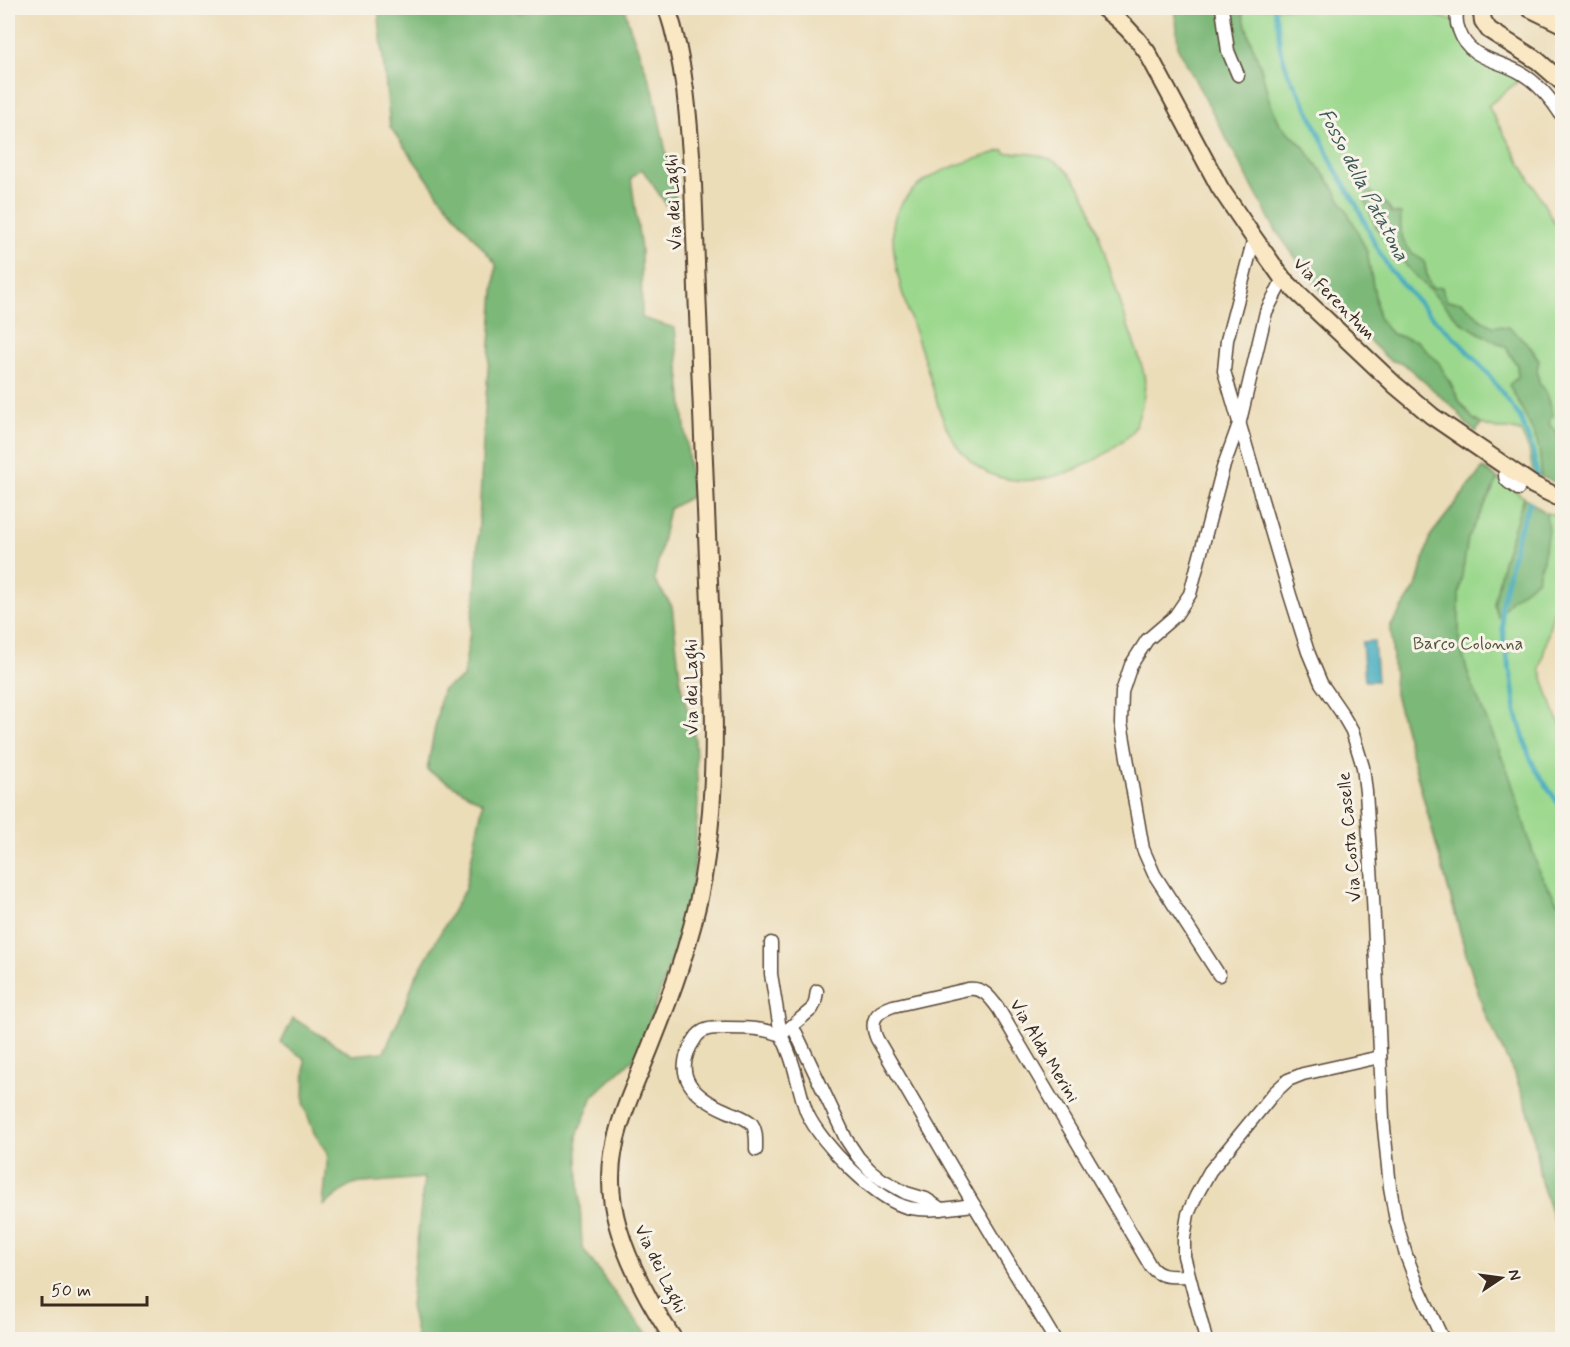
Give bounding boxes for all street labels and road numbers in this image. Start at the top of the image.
street label: Via dei Laghi [660,153,690,251]
street label: Via Ferentum [1287,252,1381,346]
street label: Via dei Laghi [679,639,707,735]
street label: Via Costa Caselle [1332,771,1368,903]
street label: Via Alda Merini [1004,995,1084,1107]
street label: Via dei Laghi [626,1221,692,1318]

